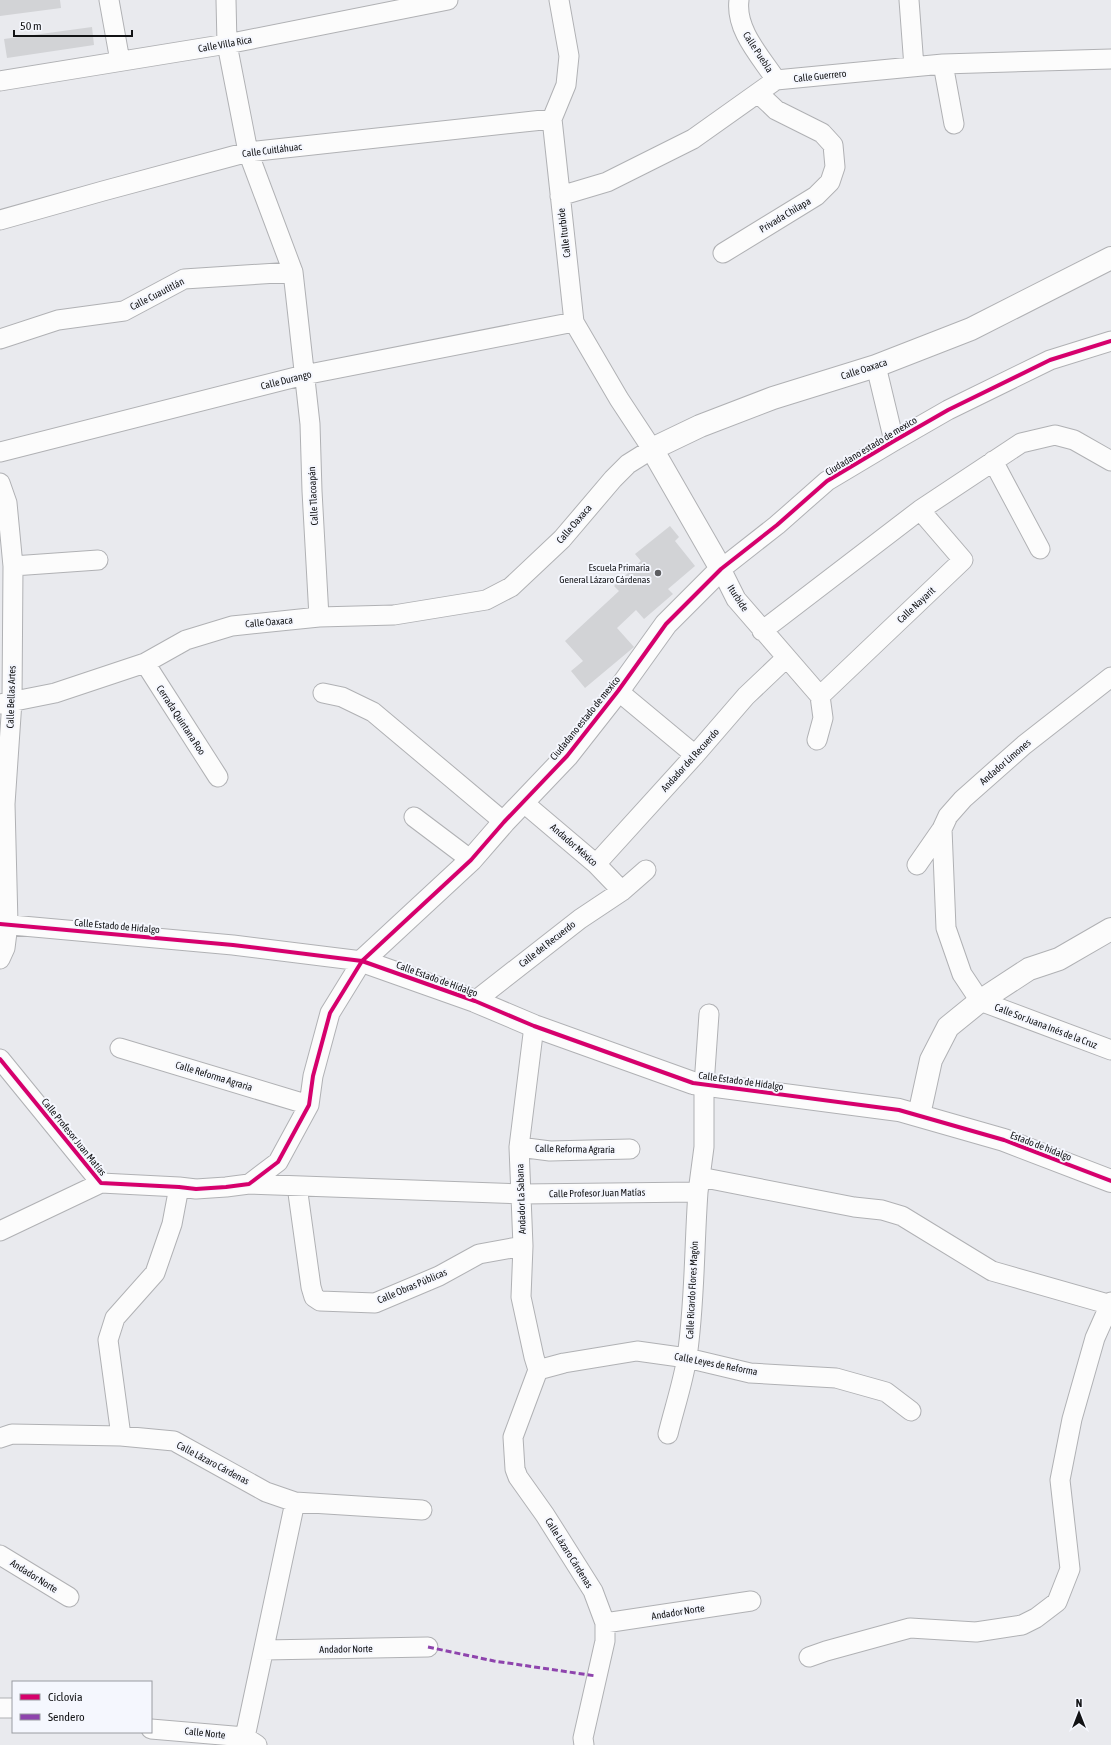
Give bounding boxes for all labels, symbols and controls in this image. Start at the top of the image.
scale bar [14,12,132,38]
text: 50 m [20,19,42,33]
street label: Calle Puebla [741,29,775,75]
street label: Calle Villa Rica [197,34,253,54]
street label: Calle Guerrero [793,68,847,84]
street label: Calle Cuitláhuac [241,141,303,159]
street label: Privada Chilapa [757,195,813,235]
street label: Calle Iturbide [555,207,572,258]
street label: Calle Cuautitlán [128,276,186,312]
street label: Calle Oaxaca [840,356,889,382]
street label: Calle Durango [260,368,313,392]
street label: Ciudadano estado de mexico [823,414,919,478]
street label: Calle Tlacoapán [306,466,320,526]
street label: Calle Oaxaca [554,502,594,546]
place label: Escuela Primaria General Lázaro Cárdenas [559,562,650,585]
marker: Escuela Primaria General Lázaro Cárdenas [653,568,663,578]
street label: Iturbide [725,583,751,614]
street label: Calle Nayarit [895,585,937,625]
street label: Calle Oaxaca [245,614,294,630]
street label: Calle Bellas Artes [4,665,18,729]
street label: Ciudadano estado de mexico [548,674,622,762]
street label: Cerrada Quintana Roo [154,683,208,757]
street label: Andador del Recuerdo [659,726,721,794]
street label: Andador Limones [977,737,1033,787]
street label: Andador México [548,822,600,869]
street label: Calle Estado de Hidalgo [74,917,161,935]
street label: Calle del Recuerdo [517,918,578,969]
street label: Calle Estado de Hidalgo [395,959,479,999]
street label: Calle Sor Juana Inés de la Cruz [993,1001,1099,1051]
street label: Calle Reforma Agraria [174,1059,254,1093]
street label: Calle Estado de Hidalgo [698,1070,785,1092]
street label: Calle Profesor Juan Matías [39,1096,109,1178]
street label: Estado de hidalgo [1009,1129,1073,1163]
street label: Calle Reforma Agraria [535,1143,615,1155]
street label: Andador La Sabana [514,1163,528,1234]
street label: Calle Profesor Juan Matías [549,1187,646,1199]
street label: Calle Ricardo Flores Magón [684,1240,700,1339]
street label: Calle Obras Públicas [376,1266,449,1306]
street label: Calle Leyes de Reforma [673,1351,759,1378]
street label: Calle Lázaro Cárdenas [175,1439,252,1487]
street label: Calle Lázaro Cárdenas [543,1516,595,1590]
street label: Andador Norte [8,1557,60,1595]
street label: Andador Norte [651,1602,706,1622]
street label: Andador Norte [319,1643,373,1655]
legend [12,1681,152,1733]
text: Ciclovía [48,1690,82,1704]
north arrow [1059,1693,1099,1733]
text: N [1076,1697,1082,1709]
text: Sendero [48,1710,85,1724]
street label: Calle Norte [184,1725,226,1741]

